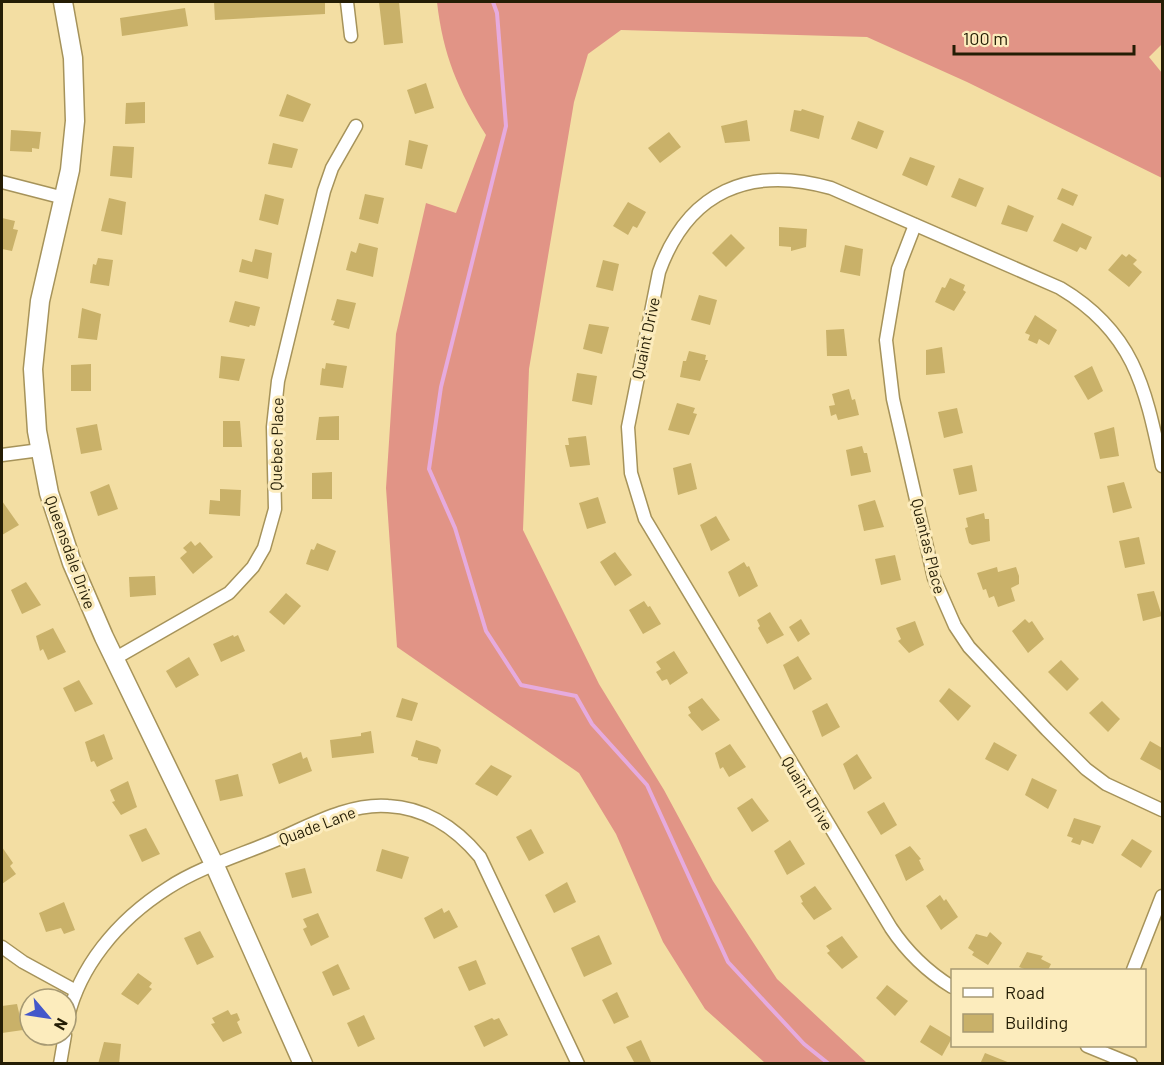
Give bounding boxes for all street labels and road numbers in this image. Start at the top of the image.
street label: Quaint Drive [627,295,663,381]
street label: Quebec Place [266,397,286,491]
street label: Queensdale Drive [42,493,100,611]
street label: Quantas Place [908,496,950,596]
street label: Quaint Drive [778,752,838,834]
street label: Quade Lane [276,802,358,848]

